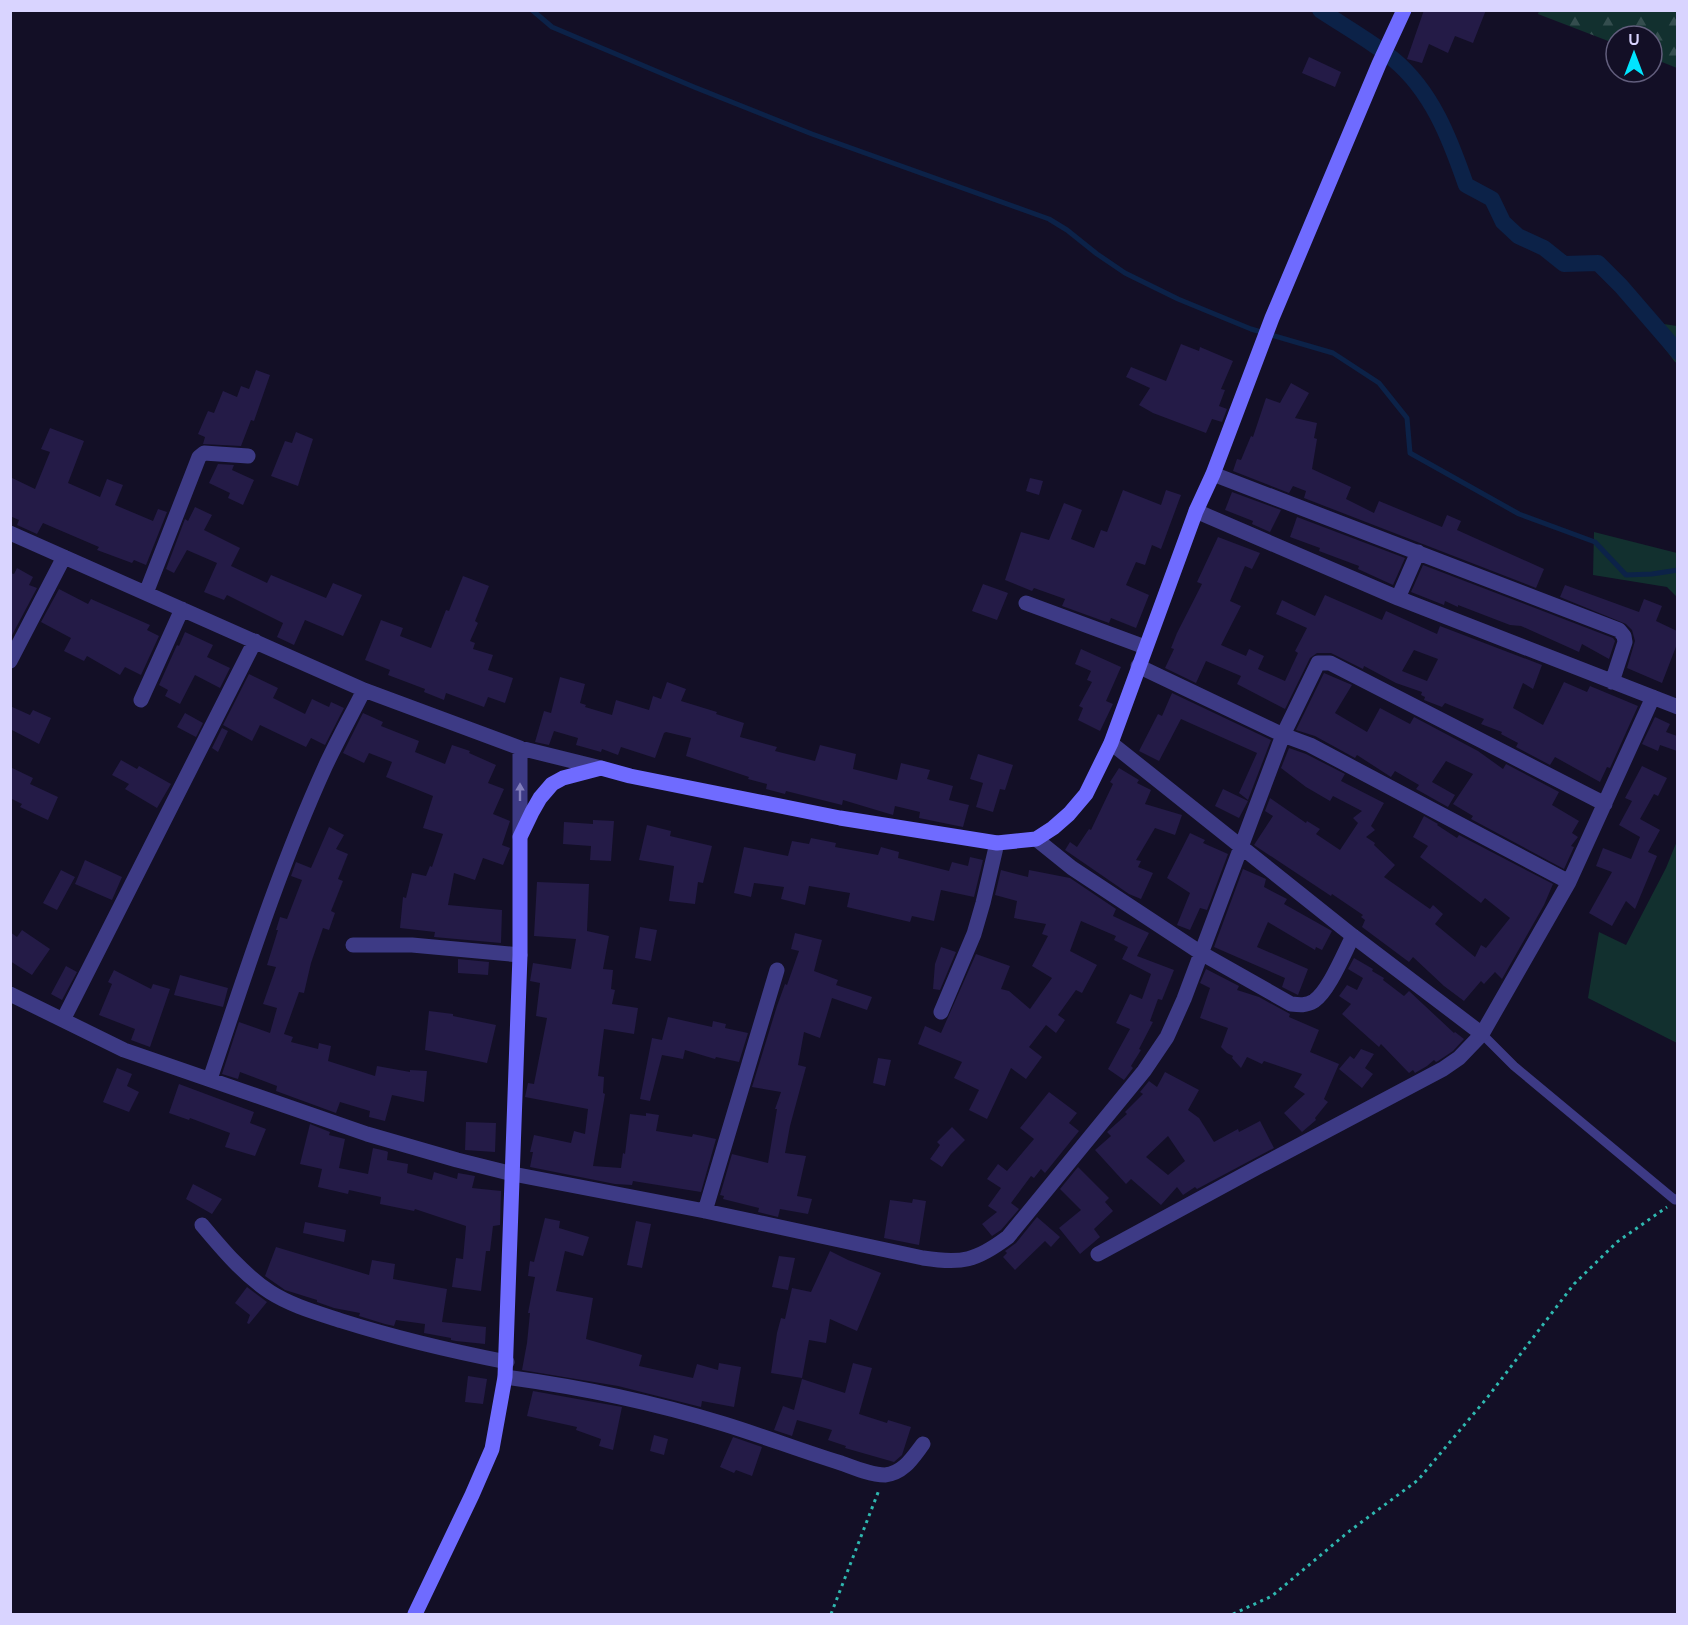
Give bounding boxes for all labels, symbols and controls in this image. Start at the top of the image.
north arrow [1604,24,1664,84]
text: U [1628,30,1640,49]
one-way arrow [515,783,525,802]

